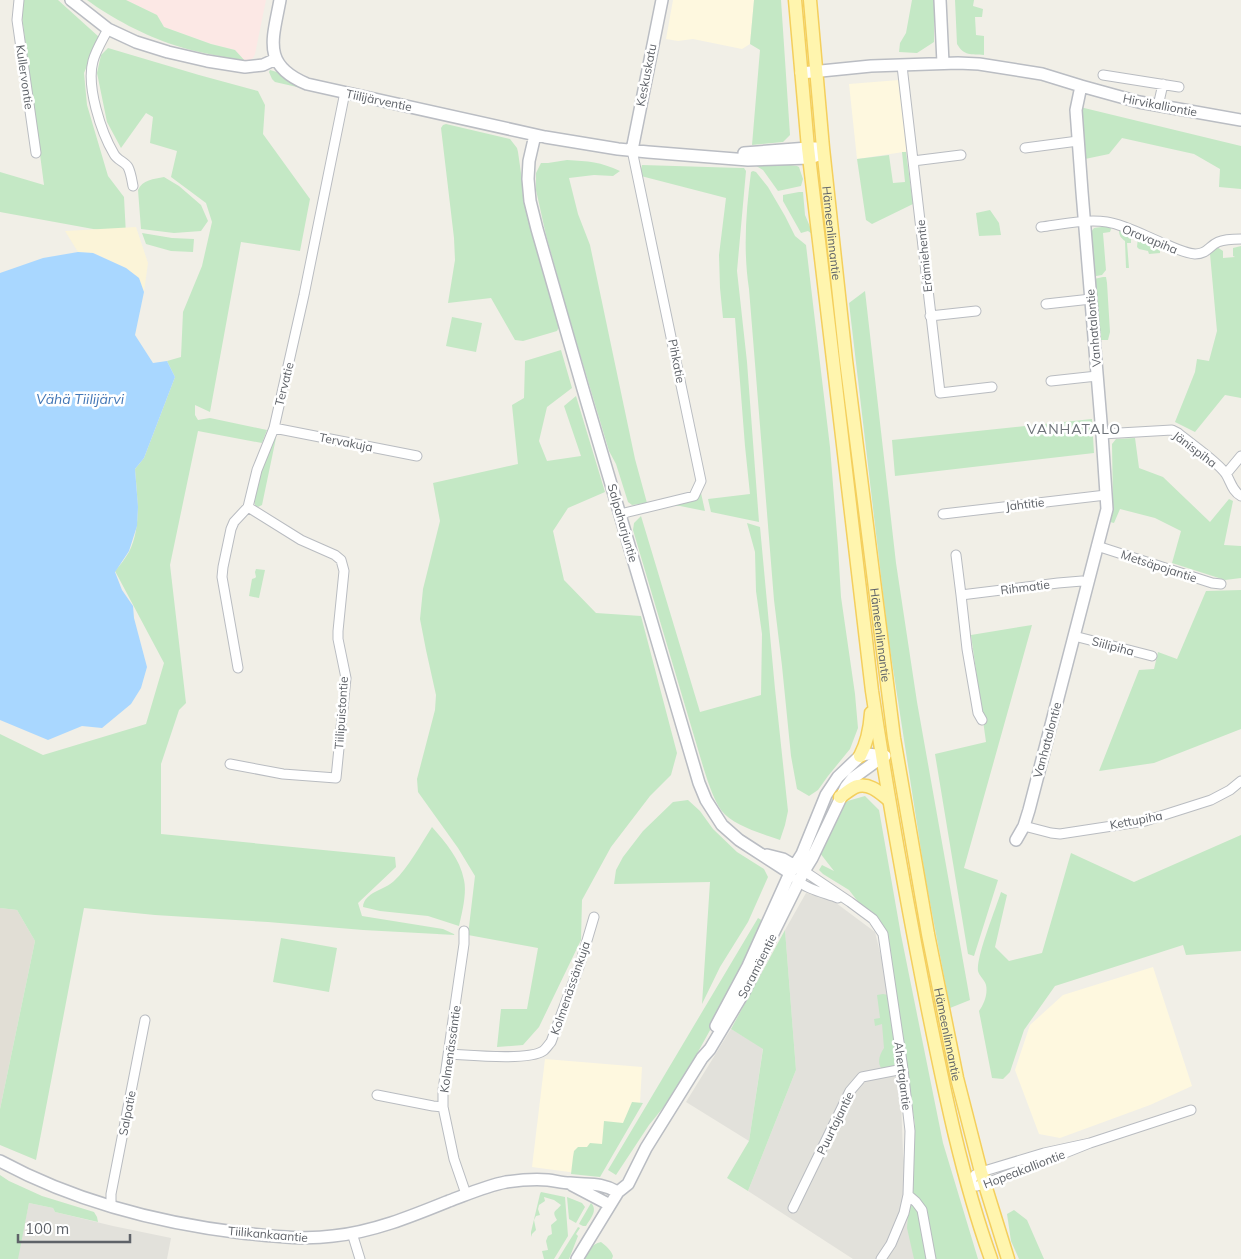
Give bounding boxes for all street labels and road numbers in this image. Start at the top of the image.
street label: Keskuskatu [633,42,659,108]
street label: Kullervontie [13,44,37,110]
street label: Tiilijärventie [345,86,413,114]
street label: Hirvikalliontie [1122,90,1198,120]
street label: Hämeenlinnantie [820,185,845,281]
street label: Erämiehentie [913,219,935,293]
street label: Oravapiha [1120,221,1180,257]
street label: Vanhatalontie [1082,289,1104,367]
street label: Pihkatie [665,338,689,384]
street label: Tervatie [271,361,297,407]
street label: Jänispiha [1170,428,1220,470]
street label: Tervakuja [318,429,374,455]
street label: Salpaharjuntie [605,482,641,564]
street label: Jahtitie [1005,494,1045,514]
street label: Metsäpojantie [1119,547,1199,585]
street label: Rihmatie [1000,577,1050,597]
street label: Hämeenlinnantie [868,587,894,683]
street label: Siilipiha [1090,633,1136,659]
street label: Tiilipuistontie [331,676,351,750]
street label: Vanhatalontie [1030,700,1064,780]
street label: Kettupiha [1108,808,1164,832]
street label: Soramäentie [734,931,780,1001]
street label: Kolmenässänkuja [547,939,593,1037]
street label: Hämeenlinnantie [931,986,965,1082]
street label: Kolmenässäntie [436,1004,464,1094]
street label: Ahertajantie [891,1041,915,1111]
street label: Salpatie [115,1089,139,1137]
street label: Puurtajantie [813,1089,857,1157]
street label: Hopeakalliontie [981,1147,1067,1191]
street label: Tiilikankaantie [227,1223,309,1245]

